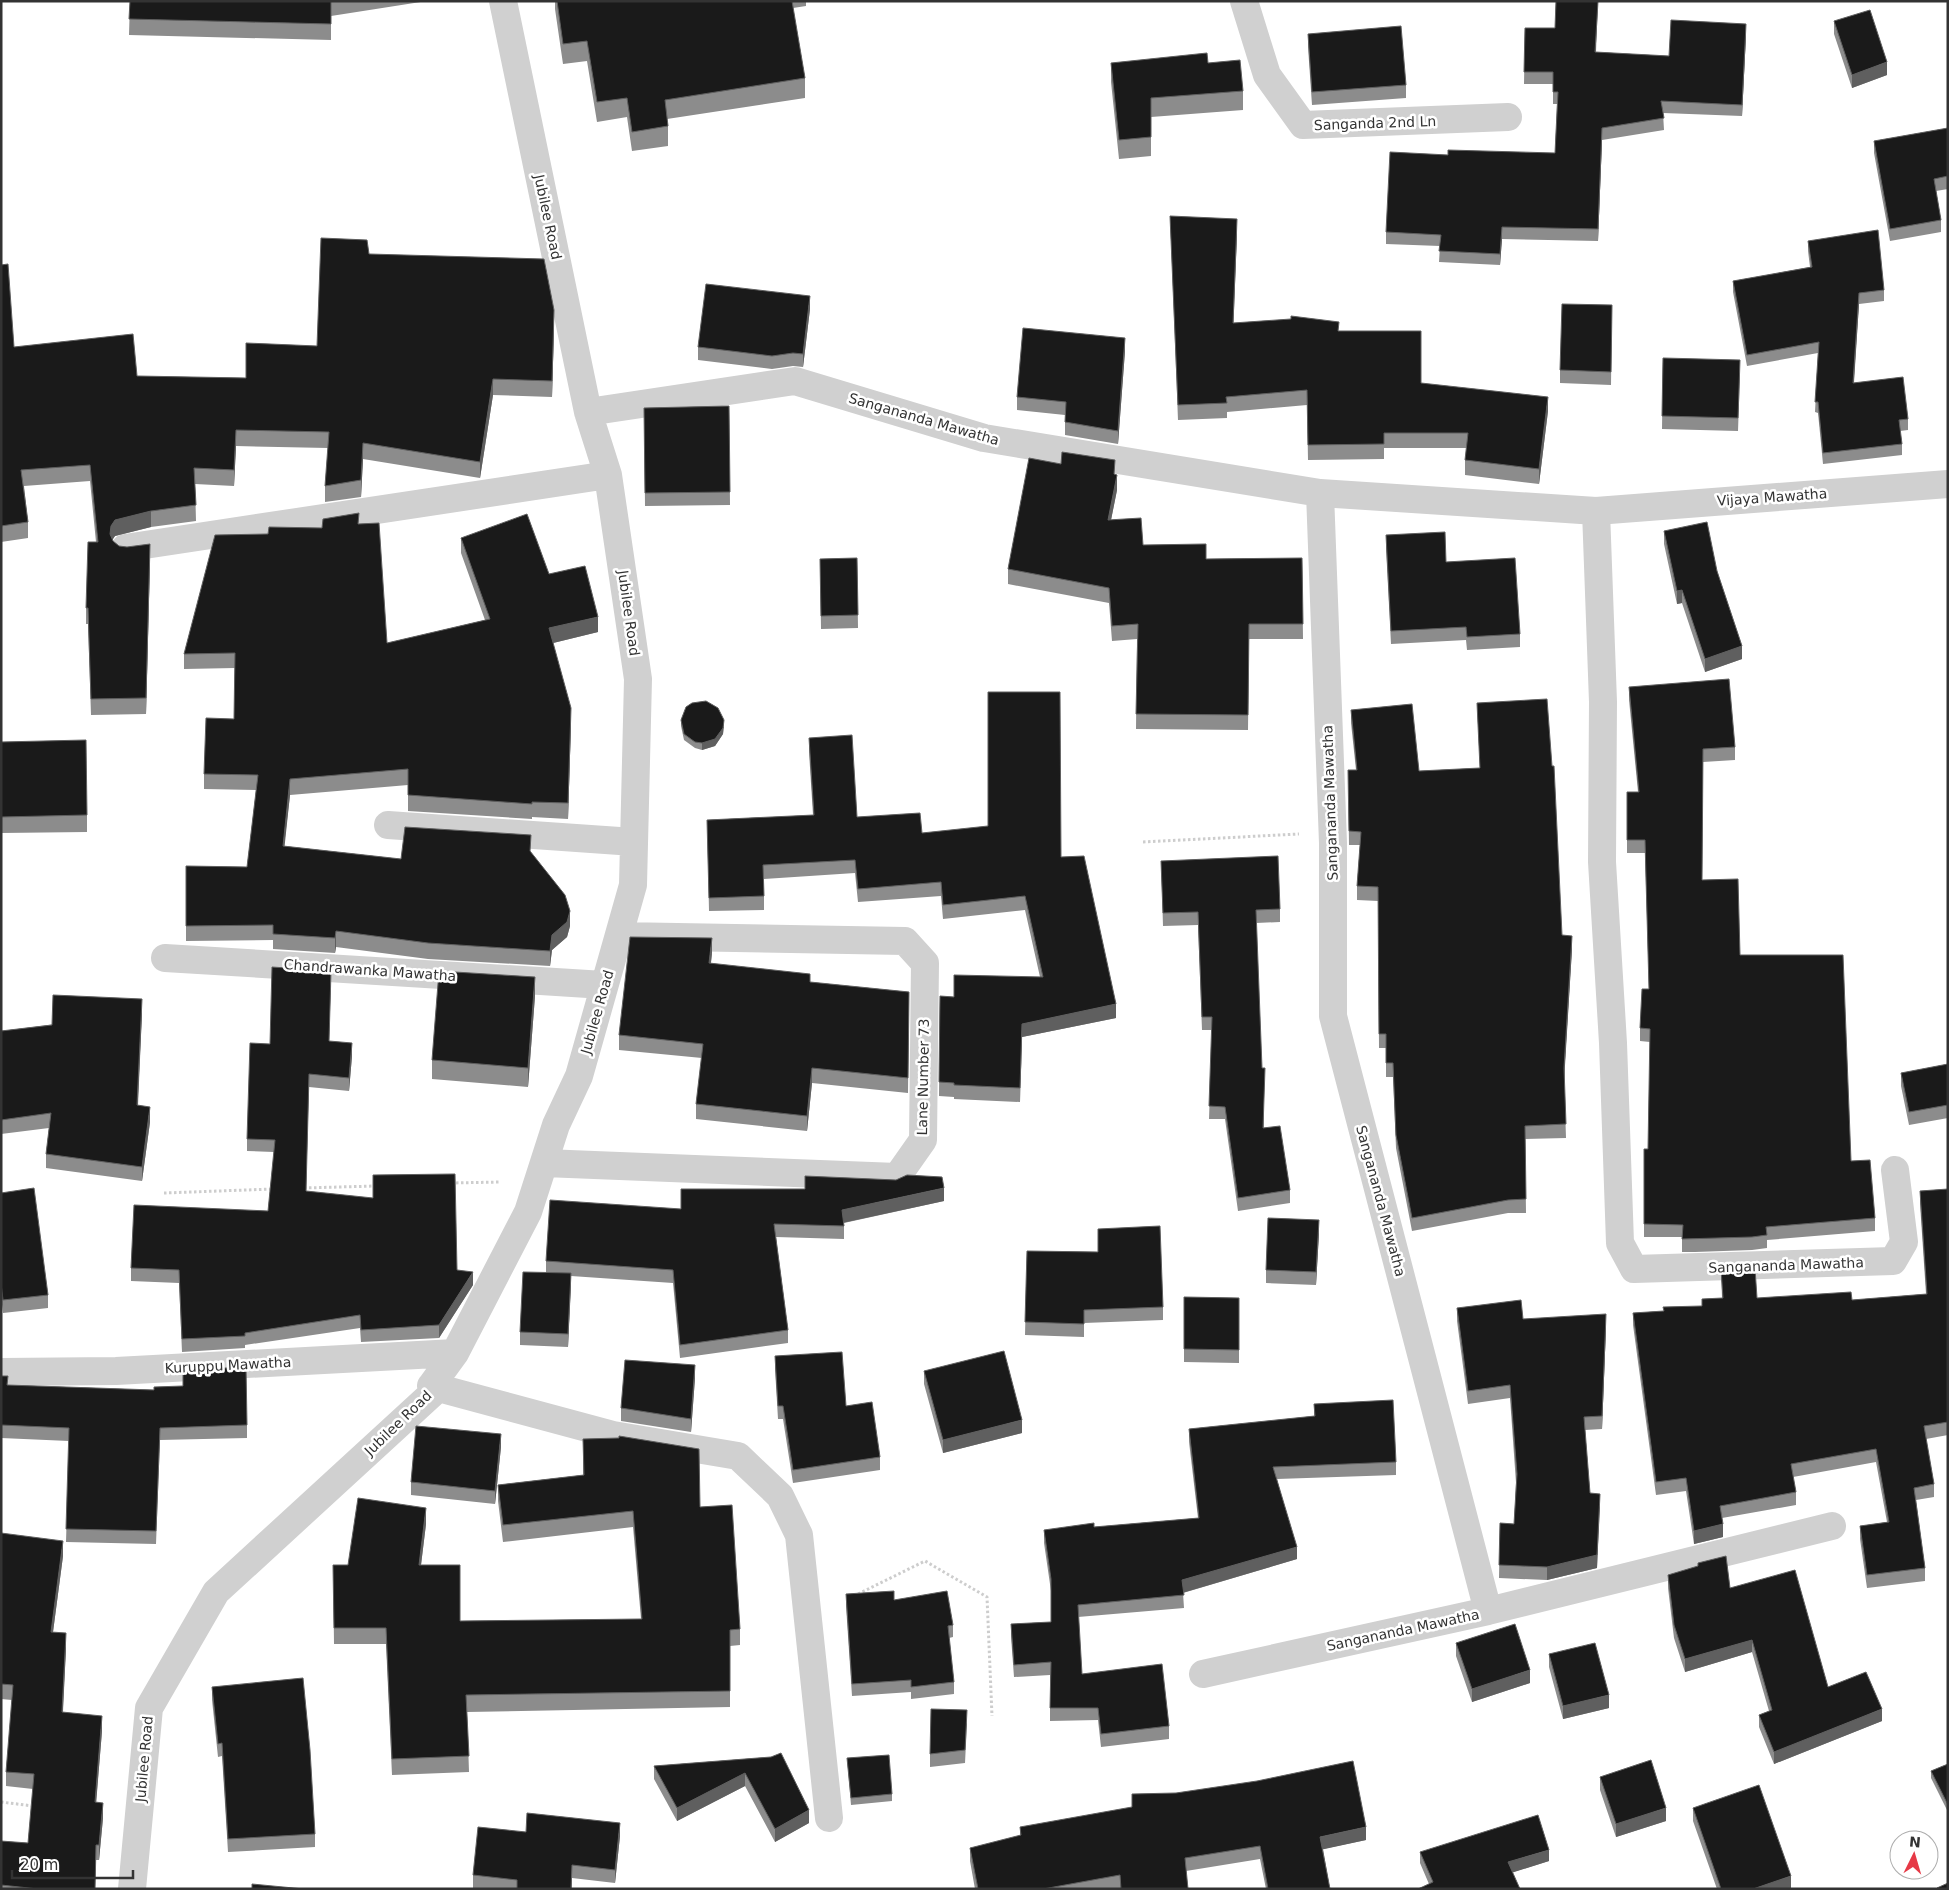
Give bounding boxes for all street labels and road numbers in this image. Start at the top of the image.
street label: Sanganda 2nd Ln [1314,113,1436,133]
street label: Jubilee Road [531,172,565,261]
street label: Sangananda Mawatha [847,390,1001,448]
street label: Vijaya Mawatha [1716,485,1828,509]
street label: Jubilee Road [615,568,643,657]
street label: Sangananda Mawatha [1319,725,1341,881]
street label: Chandrawanka Mawatha [283,956,457,984]
street label: Jubilee Road [577,968,617,1057]
street label: Lane Number 73 [914,1018,932,1136]
street label: Sangananda Mawatha [1353,1124,1409,1278]
street label: Sangananda Mawatha [1708,1254,1864,1276]
street label: Kuruppu Mawatha [164,1354,292,1376]
street label: Jubilee Road [361,1387,435,1459]
street label: Sangananda Mawatha [1325,1606,1481,1654]
street label: Jubilee Road [132,1715,156,1804]

